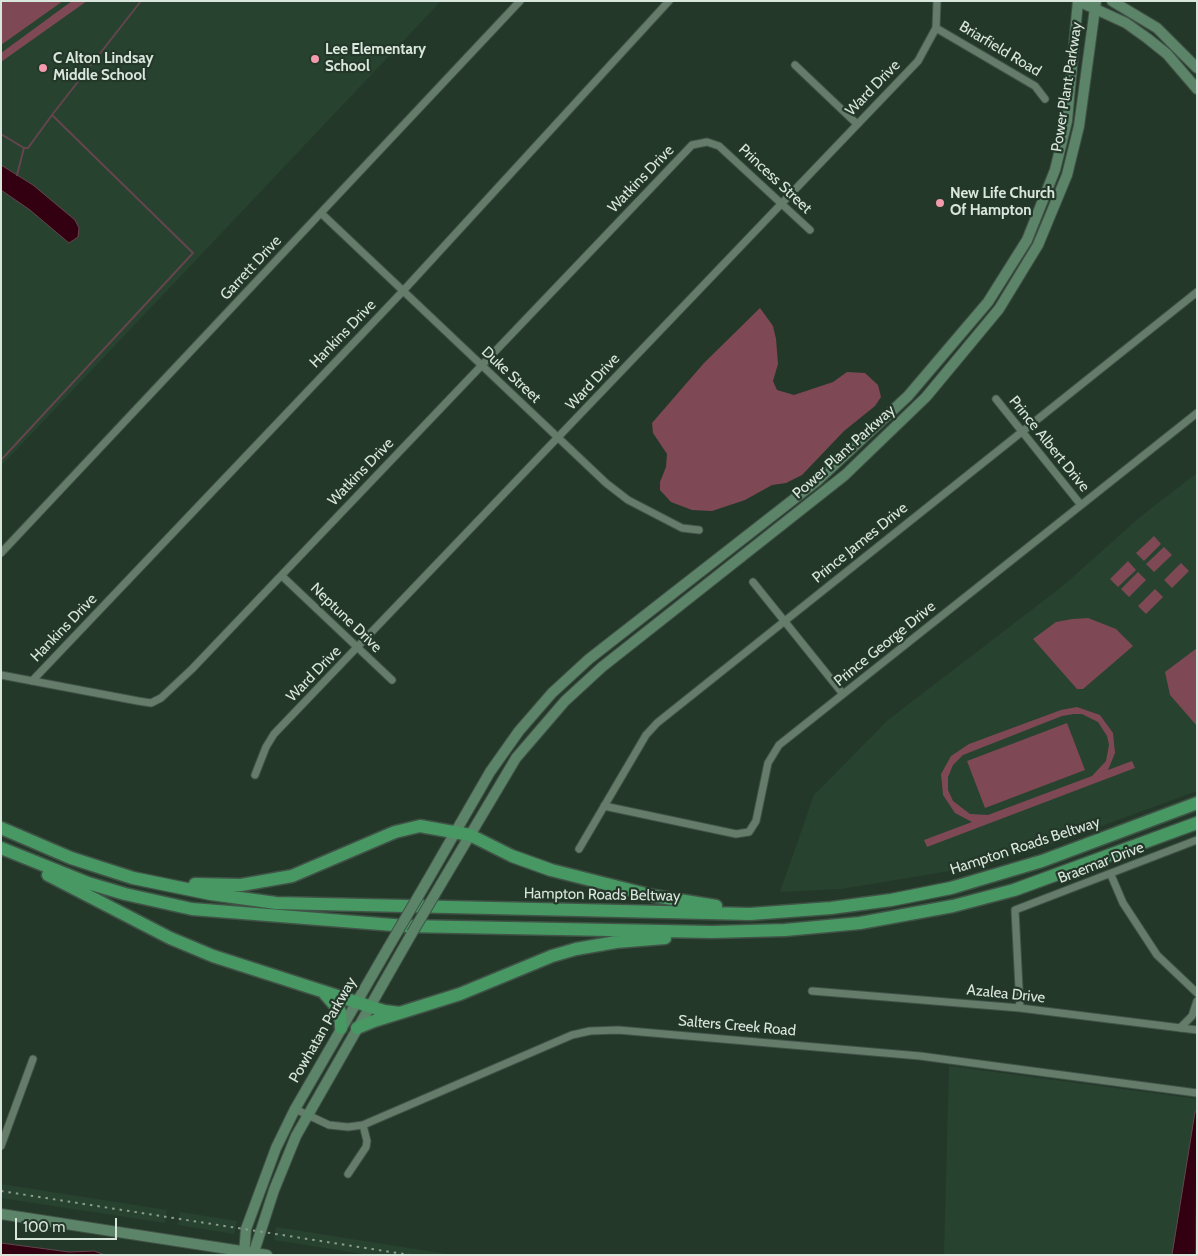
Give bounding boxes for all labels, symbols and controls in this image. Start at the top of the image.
street label: Briarfield Road [956,18,1044,80]
street label: Power Plant Parkway [1048,21,1086,153]
place label: Lee Elementary School [325,41,426,76]
place label: C Alton Lindsay Middle School [53,50,153,85]
marker: Lee Elementary School [309,53,321,65]
street label: Ward Drive [842,56,904,120]
marker: C Alton Lindsay Middle School [37,62,49,74]
street label: Watkins Drive [604,141,678,217]
street label: Princess Street [735,141,815,217]
place label: New Life Church Of Hampton [950,185,1055,220]
marker: New Life Church Of Hampton [934,197,946,209]
street label: Garrett Drive [217,232,285,304]
street label: Hankins Drive [306,296,380,372]
street label: Duke Street [478,343,544,407]
street label: Ward Drive [562,350,624,414]
street label: Prince Albert Drive [1005,392,1093,496]
street label: Power Plant Parkway [789,401,899,503]
street label: Watkins Drive [324,434,398,510]
street label: Prince James Drive [809,499,911,587]
street label: Neptune Drive [307,579,385,657]
street label: Hankins Drive [27,590,101,666]
street label: Prince George Drive [831,598,939,690]
street label: Ward Drive [283,642,345,706]
street label: Hampton Roads Beltway [948,813,1102,879]
street label: Braemar Drive [1056,838,1146,888]
street label: Hampton Roads Beltway [524,885,680,905]
street label: Powhatan Parkway [285,974,361,1086]
street label: Azalea Drive [966,981,1046,1007]
street label: Salters Creek Road [677,1012,797,1040]
scale bar [18,1208,120,1240]
text: 100 m [23,1218,65,1236]

